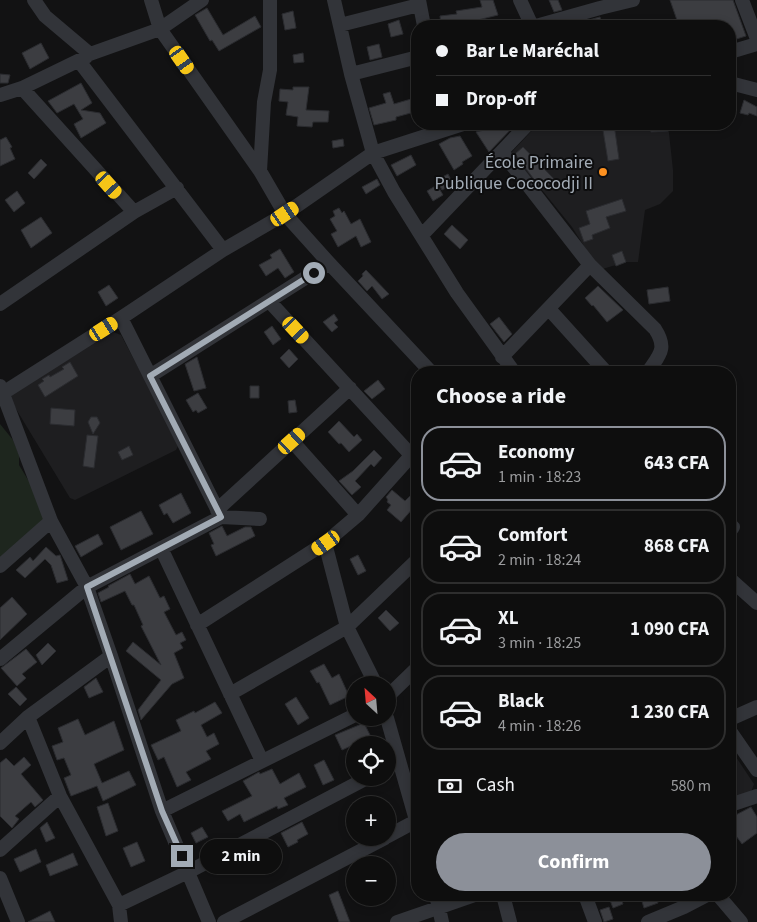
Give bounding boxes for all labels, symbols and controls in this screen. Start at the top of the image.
text: Bar Le Maréchal [466,38,599,65]
car [167,43,196,77]
text: Drop-off [466,86,536,113]
place label: École Primaire Publique Cococodji II [435,150,593,196]
marker: École Primaire Publique Cococodji II [597,166,609,178]
car [93,169,124,201]
car [268,199,301,229]
route start [303,262,325,284]
car [280,314,311,346]
car [87,315,120,343]
text: Choose a ride [436,380,566,412]
car [275,425,308,457]
text: Economy [498,439,575,466]
icon: car [438,441,483,486]
text: 643 CFA [644,450,709,477]
text: 1 min · 18:23 [498,466,581,488]
text: Comfort [498,522,568,549]
icon: car [438,524,483,569]
car [309,528,342,558]
text: 868 CFA [644,533,709,560]
text: 2 min · 18:24 [498,549,581,571]
text: XL [498,605,519,632]
icon: car [438,607,483,652]
text: 1 090 CFA [630,616,709,643]
text: 3 min · 18:25 [498,632,581,654]
north arrow [346,676,396,726]
map controls [346,676,396,906]
text: Black [498,688,544,715]
icon: car [438,690,483,735]
text: 1 230 CFA [630,699,709,726]
text: 4 min · 18:26 [498,715,581,737]
button: locate [346,736,396,786]
icon: cash [436,772,464,800]
text: Cash [476,772,515,799]
text: 580 m [671,775,711,797]
button: + [346,796,396,846]
button: Confirm [436,833,711,891]
callout: 2 min [200,838,282,874]
route end [171,845,193,867]
text: 2 min [222,845,260,867]
button: − [346,856,396,906]

